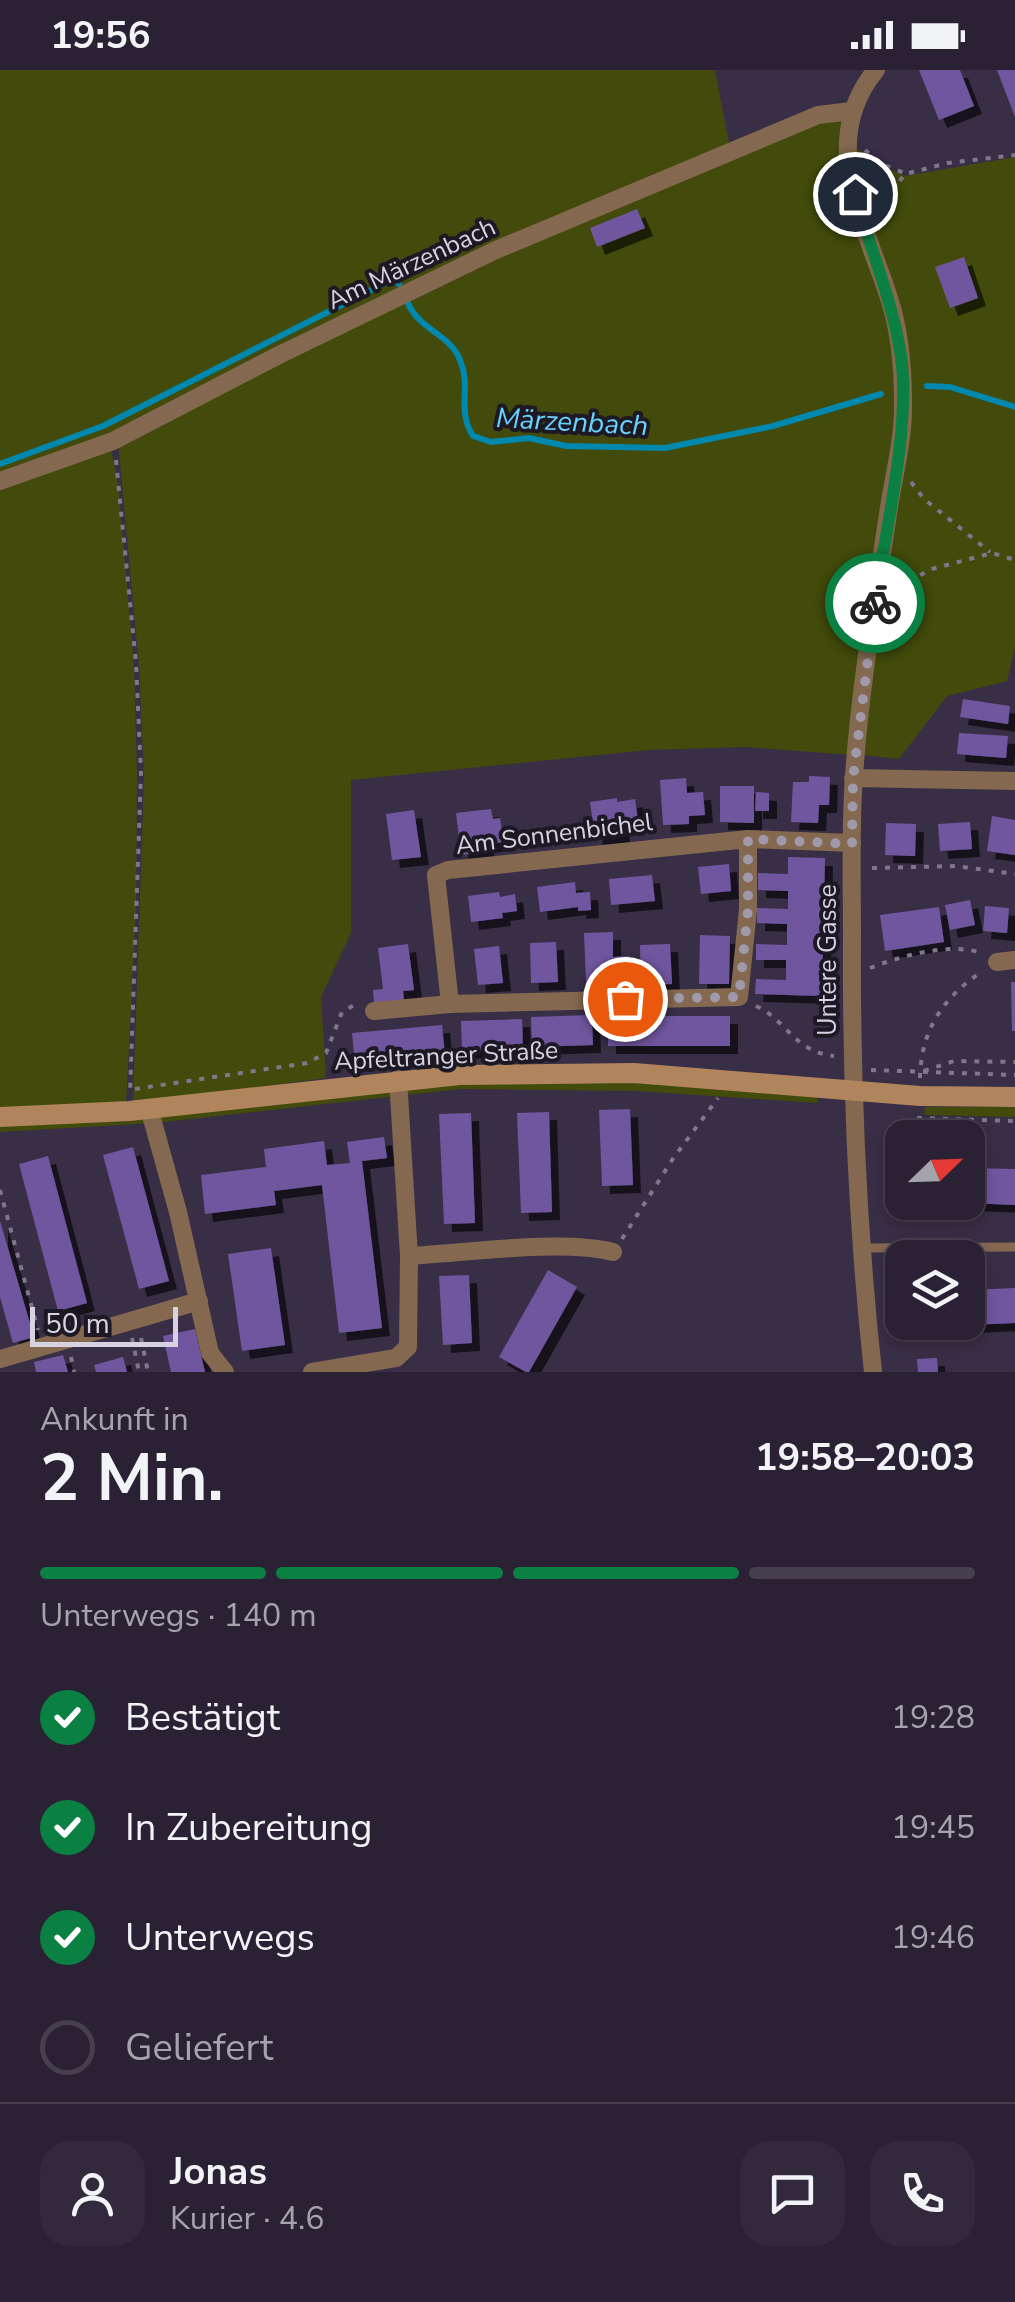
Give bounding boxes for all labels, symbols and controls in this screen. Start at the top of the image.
text: 19:56 [50,10,151,61]
pin [813,152,898,237]
icon: home [828,167,883,222]
street label: Am Märzenbach [322,210,501,318]
water label: Märzenbach [495,399,649,445]
courier [825,553,925,653]
icon: bike [848,576,903,631]
street label: Am Sonnenbichel [454,805,655,863]
street label: Untere Gasse [811,884,845,1036]
pin [583,957,668,1042]
icon: bag [598,972,653,1027]
street label: Apfeltranger Straße [333,1033,559,1079]
north arrow [885,1120,985,1220]
map controls [885,1120,985,1340]
button: layers [885,1240,985,1340]
scale bar [30,1302,178,1346]
text: 50 m [45,1305,110,1343]
text: Ankunft in [40,1398,189,1441]
text: 19:58–20:03 [755,1432,975,1483]
text: 2 Min. [40,1434,224,1523]
text: Unterwegs · 140 m [40,1594,317,1637]
icon: check [40,1690,95,1745]
text: Bestätigt [125,1692,280,1743]
text: 19:28 [891,1696,975,1739]
icon: check [40,1800,95,1855]
text: In Zubereitung [125,1802,373,1853]
text: 19:45 [891,1806,975,1849]
icon: check [40,1910,95,1965]
text: Unterwegs [125,1912,315,1963]
text: 19:46 [891,1916,975,1959]
text: Geliefert [125,2022,273,2073]
button: person [40,2141,145,2246]
button: chat [740,2141,845,2246]
button: phone [870,2141,975,2246]
text: Jonas [170,2146,267,2197]
text: Kurier · 4.6 [170,2197,324,2240]

